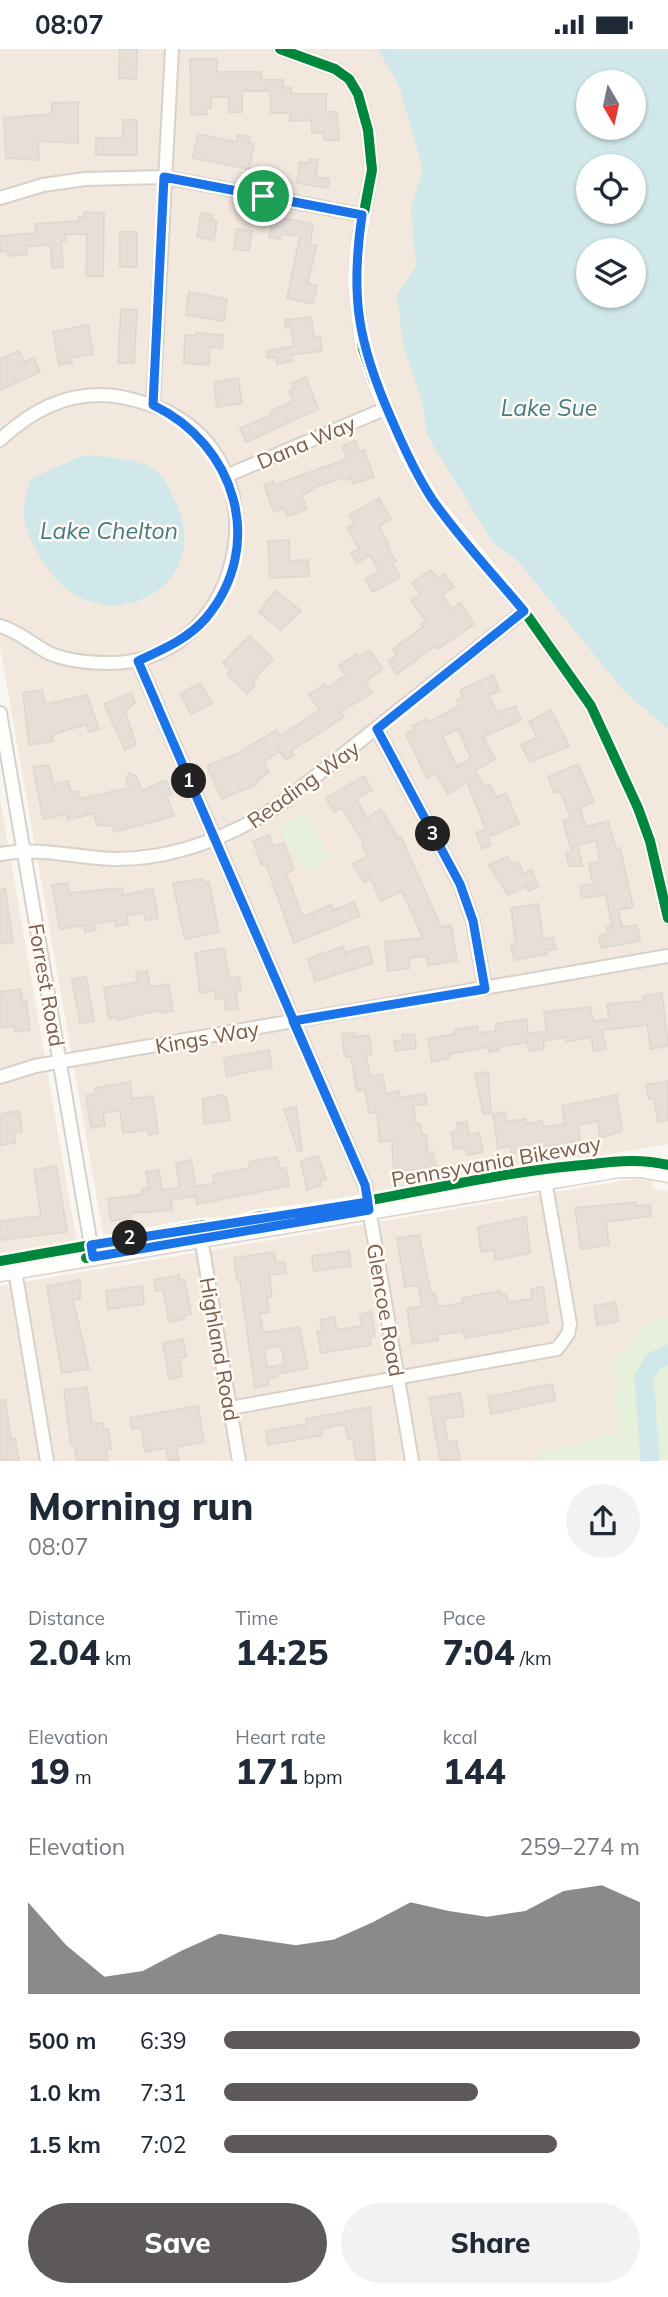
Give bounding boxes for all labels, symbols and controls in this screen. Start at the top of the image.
text: 08:07 [35,8,104,41]
north arrow [576,70,646,140]
map controls [576,70,646,308]
button: locate [576,154,646,224]
pin [233,166,293,226]
icon: arrive [244,177,282,215]
button: layers [576,238,646,308]
water label: Lake Sue [501,393,597,422]
street label: Dana Way [253,410,359,474]
water label: Lake Chelton [40,516,178,545]
street label: Reading Way [242,735,364,833]
pin: 1 [172,763,206,799]
text: 1 [183,768,194,792]
pin: 3 [416,817,450,851]
text: 3 [427,821,438,845]
street label: Forrest Road [23,921,71,1049]
street label: Kings Way [153,1015,261,1059]
street label: Pennsyvania Bikeway [389,1130,603,1192]
pin: 2 [113,1221,148,1255]
text: 2 [124,1225,135,1249]
street label: Glencoe Road [362,1241,410,1379]
street label: Highland Road [195,1275,245,1423]
text: Morning run [28,1482,254,1530]
button: share [566,1484,640,1558]
text: 08:07 [28,1532,88,1561]
text: Distance [28,1606,105,1630]
text: Time [235,1606,278,1630]
text: Pace [443,1606,486,1630]
text: 2.04 [28,1630,100,1674]
text: 14:25 [235,1630,328,1674]
text: 7:04 [443,1630,515,1674]
text: km [100,1646,132,1670]
text: /km [515,1646,552,1670]
text: Elevation [28,1725,108,1749]
text: Heart rate [235,1725,326,1749]
text: kcal [443,1725,477,1749]
text: 19 [28,1749,70,1793]
text: 171 [235,1749,298,1793]
text: 144 [443,1749,506,1793]
text: m [70,1765,92,1789]
text: bpm [298,1765,343,1789]
text: Elevation [28,1832,125,1861]
text: 259–274 m [519,1832,640,1861]
text: 500 m [28,2026,96,2055]
text: 6:39 [140,2026,187,2055]
text: 1.0 km [28,2078,101,2107]
text: 7:31 [140,2078,187,2107]
text: 1.5 km [28,2130,101,2159]
text: 7:02 [140,2130,187,2159]
button: Save [28,2203,327,2283]
button: Share [341,2203,640,2283]

